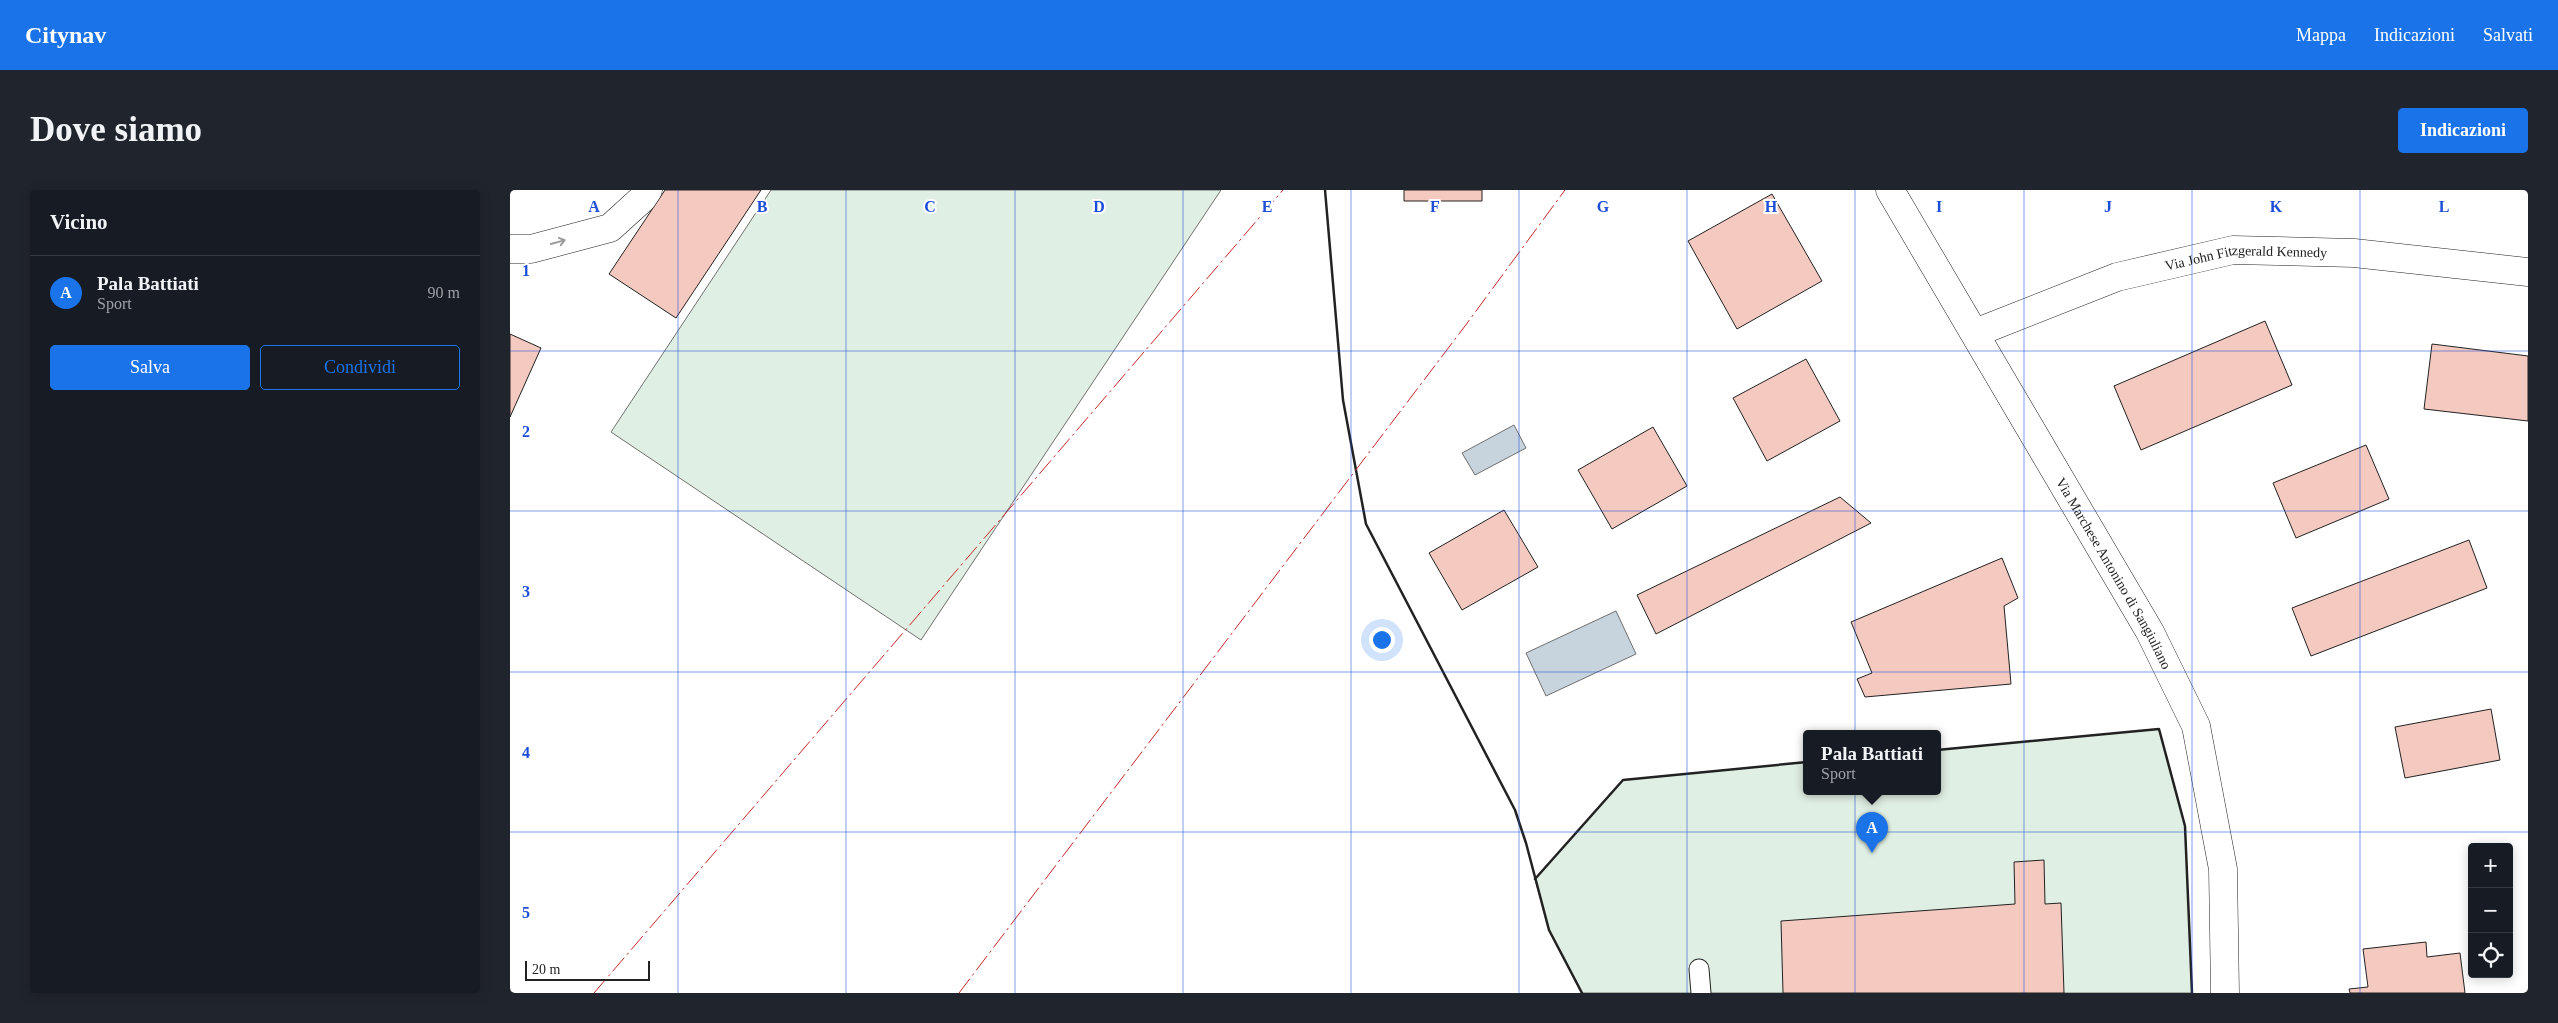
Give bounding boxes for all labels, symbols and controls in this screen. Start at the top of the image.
text: Citynav [25,22,106,48]
text: Mappa [2296,25,2346,45]
text: Indicazioni [2374,25,2455,45]
text: Salvati [2483,25,2533,45]
button: Indicazioni [2398,108,2528,153]
text: Dove siamo [30,110,202,149]
text: A [588,198,600,215]
text: B [757,198,768,215]
text: C [924,198,936,215]
text: D [1093,198,1105,215]
text: E [1262,198,1272,215]
text: F [1430,198,1440,215]
text: G [1597,198,1610,215]
text: H [1765,198,1778,215]
text: I [1936,198,1942,215]
text: J [2104,198,2112,215]
text: K [2270,198,2283,215]
text: L [2439,198,2449,215]
text: Vicino [50,210,108,234]
one-way arrow [549,237,565,246]
street label: Via John Fitzgerald Kennedy [2164,242,2327,273]
text: 1 [522,262,530,279]
text: Pala Battiati [97,273,199,294]
text: A [60,284,72,301]
text: 90 m [428,284,460,301]
text: Sport [97,295,132,312]
button: Salva [50,345,250,390]
button: Condividi [260,345,460,390]
text: 2 [522,423,530,440]
street label: Via Marchese Antonino di Sangiuliano [2053,475,2174,671]
text: 3 [522,583,530,600]
your location [1369,627,1395,653]
popup [1803,730,1941,795]
text: Pala Battiati [1821,743,1923,764]
text: 4 [522,744,530,761]
text: Sport [1821,765,1856,782]
pin: A [1856,812,1888,853]
map controls [2468,843,2513,978]
button: + [2468,843,2513,888]
button: − [2468,888,2513,933]
text: 5 [522,904,530,921]
button: locate [2468,933,2513,978]
scale bar [525,958,650,981]
text: 20 m [532,962,560,977]

